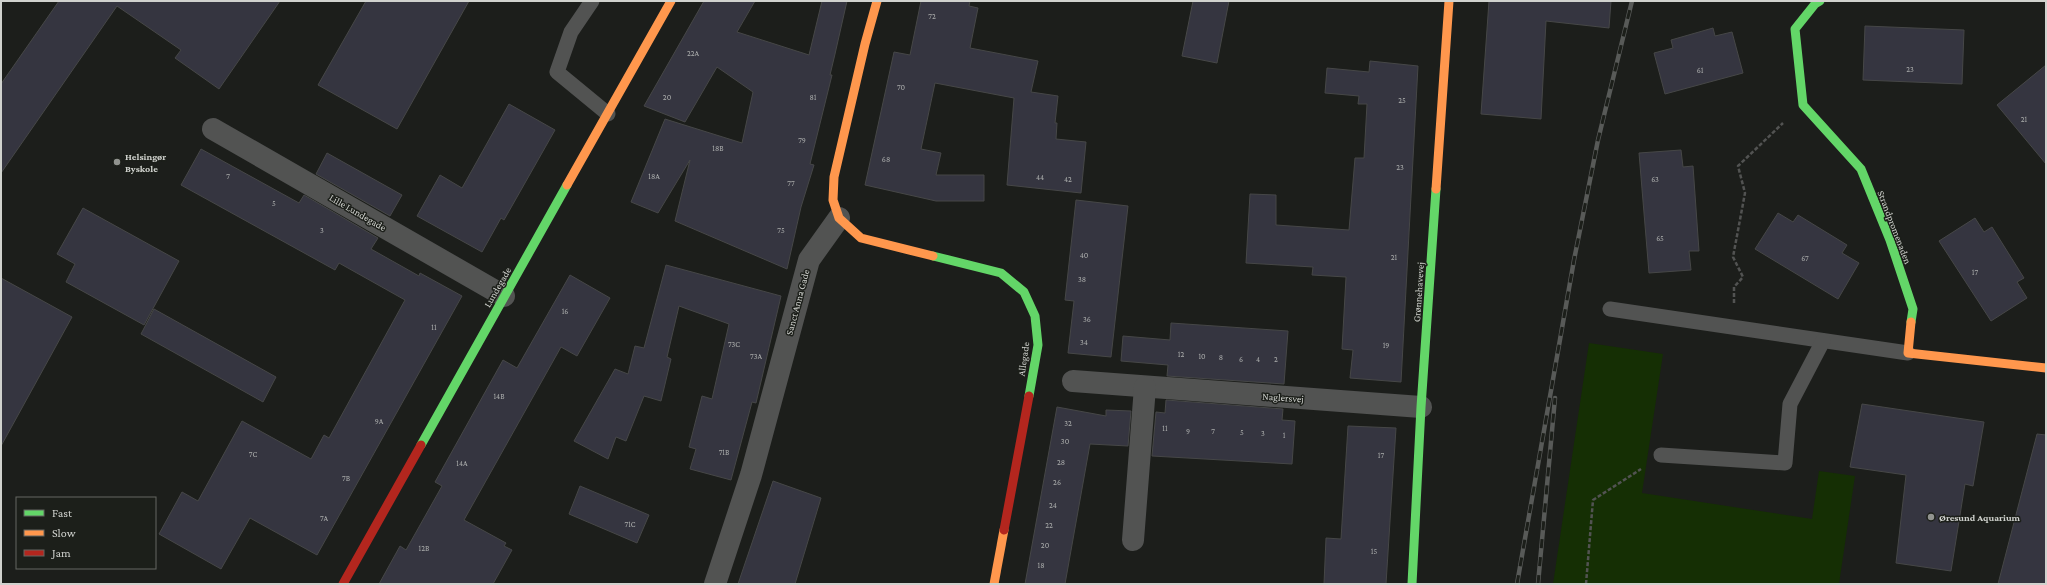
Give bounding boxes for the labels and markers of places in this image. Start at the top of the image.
place label: Helsingør Byskole [125,151,166,174]
marker: Helsingør Byskole [112,157,122,167]
marker: Øresund Aquarium [1926,512,1936,522]
place label: Øresund Aquarium [1939,512,2021,523]

